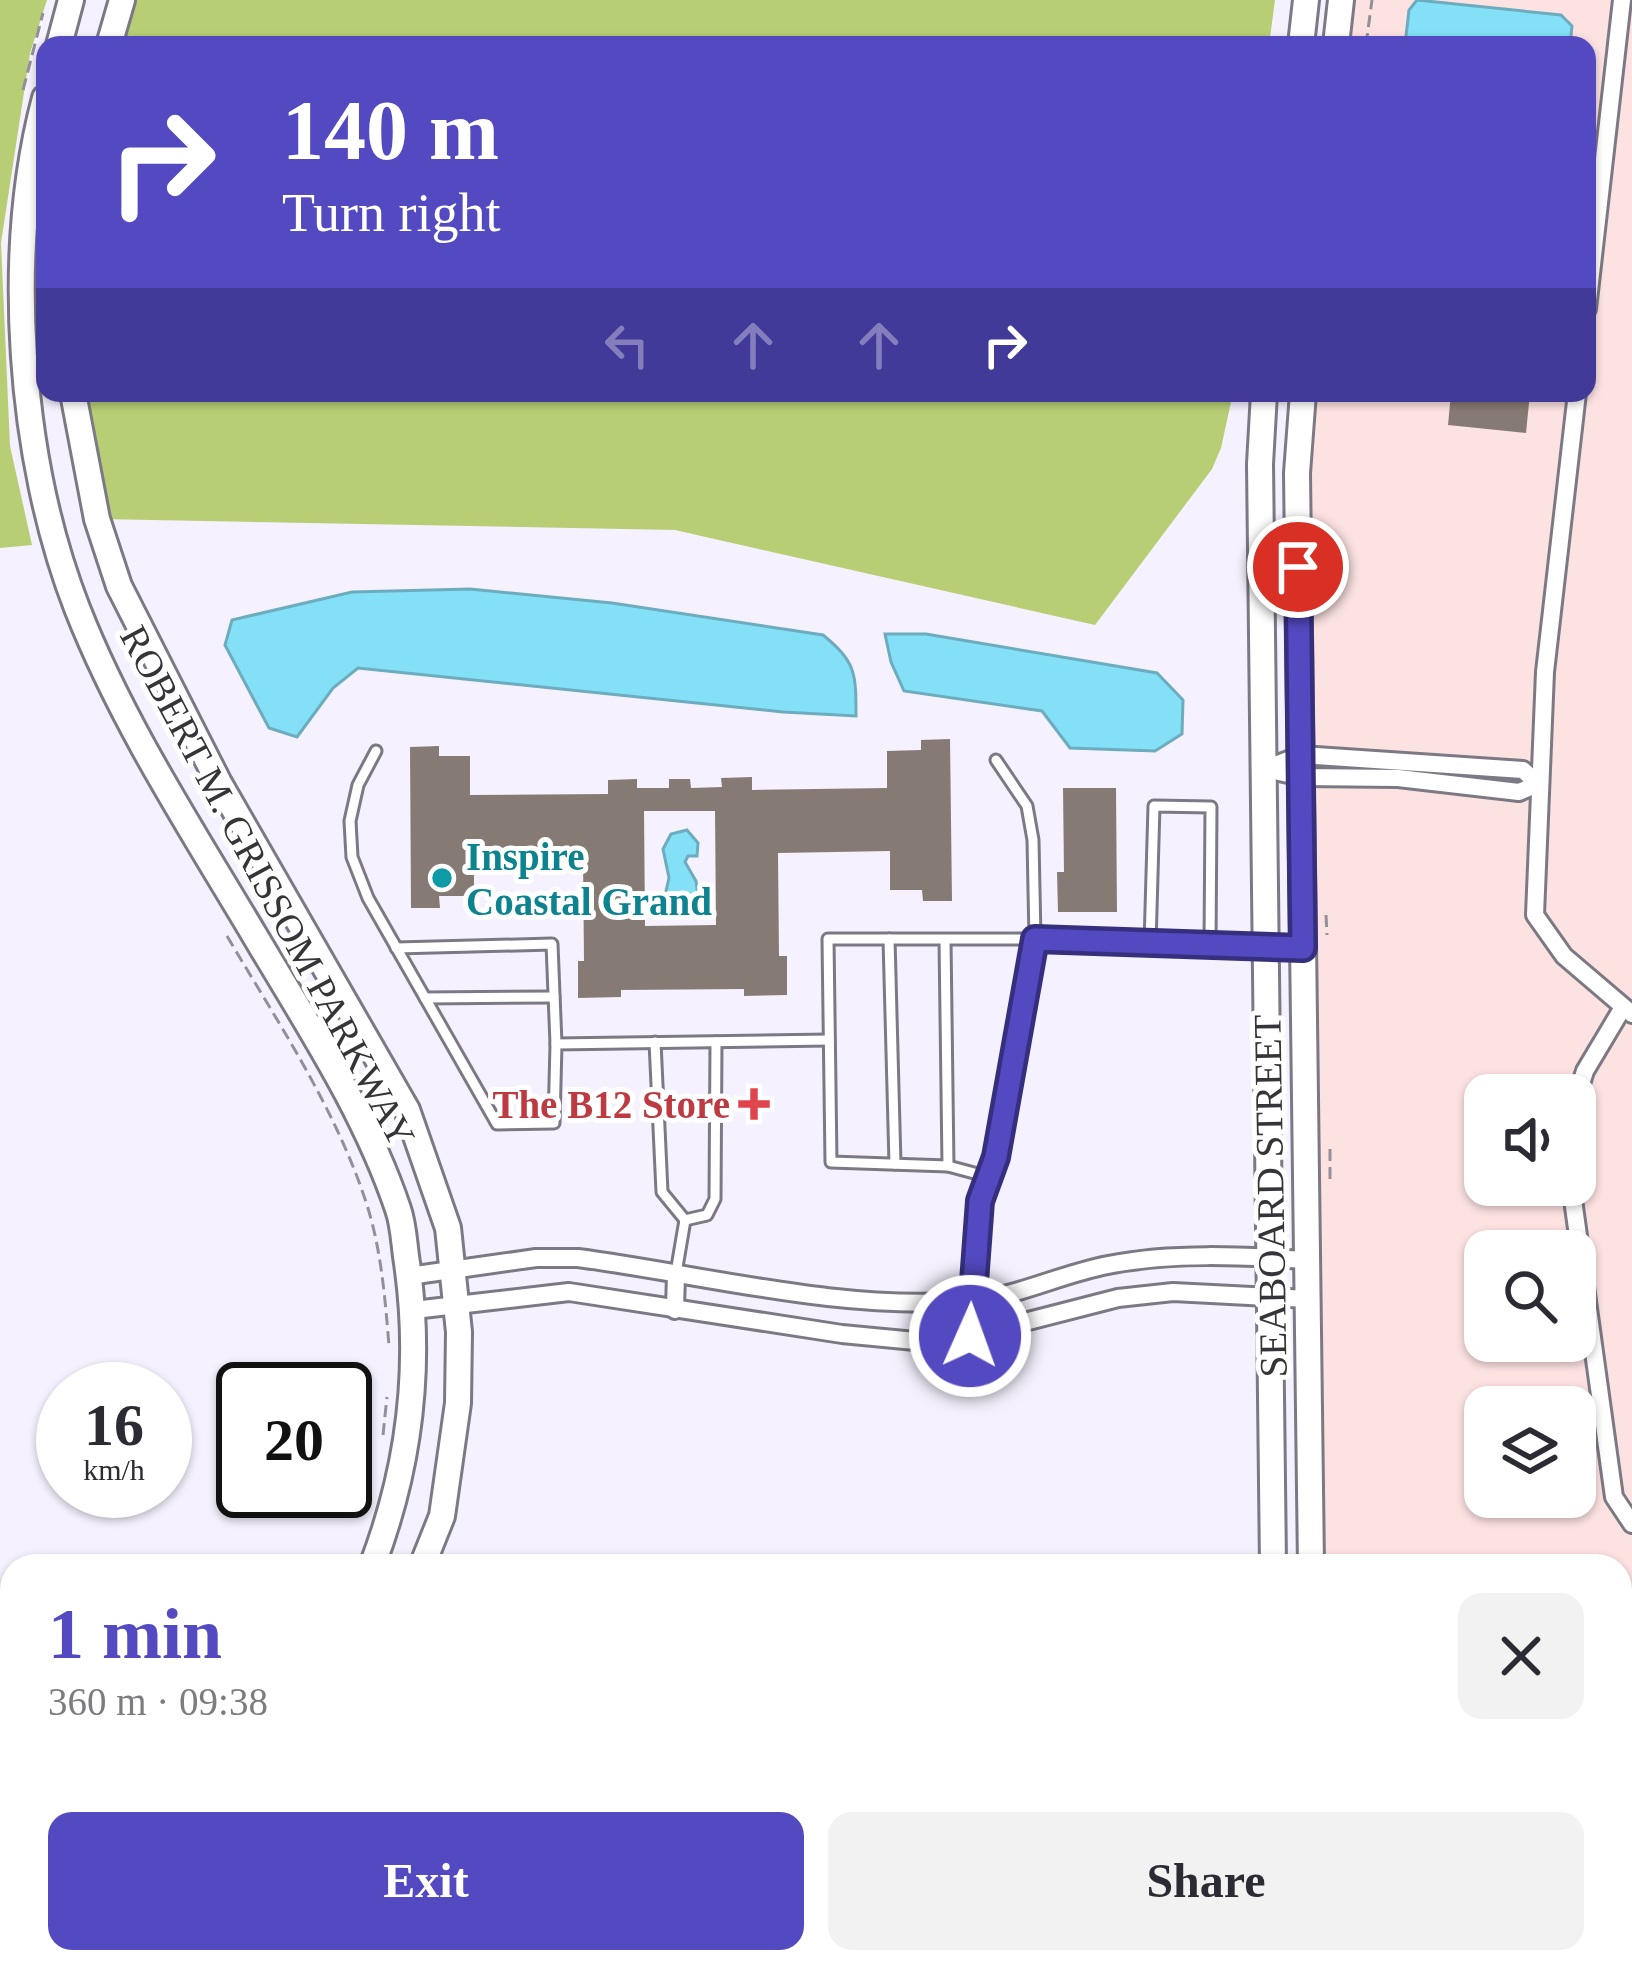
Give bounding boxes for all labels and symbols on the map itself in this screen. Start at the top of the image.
pin [1247,516,1349,618]
street label: ROBERT M. GRISSOM PARKWAY [112,618,424,1154]
place label: Inspire Coastal Grand [466,835,712,923]
marker: Inspire Coastal Grand [429,865,455,891]
street label: SEABOARD STREET [1245,1014,1295,1378]
place label: The B12 Store [492,1083,730,1126]
marker: The B12 Store [741,1091,767,1117]
position arrow [907,1273,1033,1399]
speed limit sign: 20 [216,1362,372,1518]

